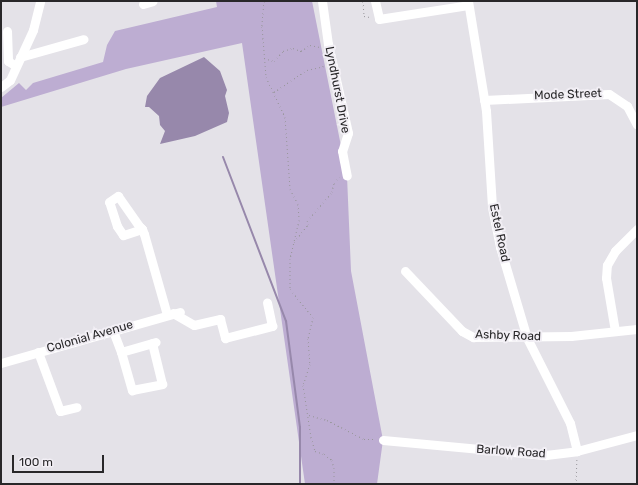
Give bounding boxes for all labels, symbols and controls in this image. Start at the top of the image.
street label: Lyndhurst Drive [322,45,352,135]
street label: Mode Street [534,87,602,103]
street label: Estel Road [486,203,512,263]
street label: Colonial Avenue [45,318,135,356]
street label: Ashby Road [475,328,541,344]
street label: Barlow Road [476,442,546,462]
scale bar [14,447,106,473]
text: 100 m [19,455,53,469]

